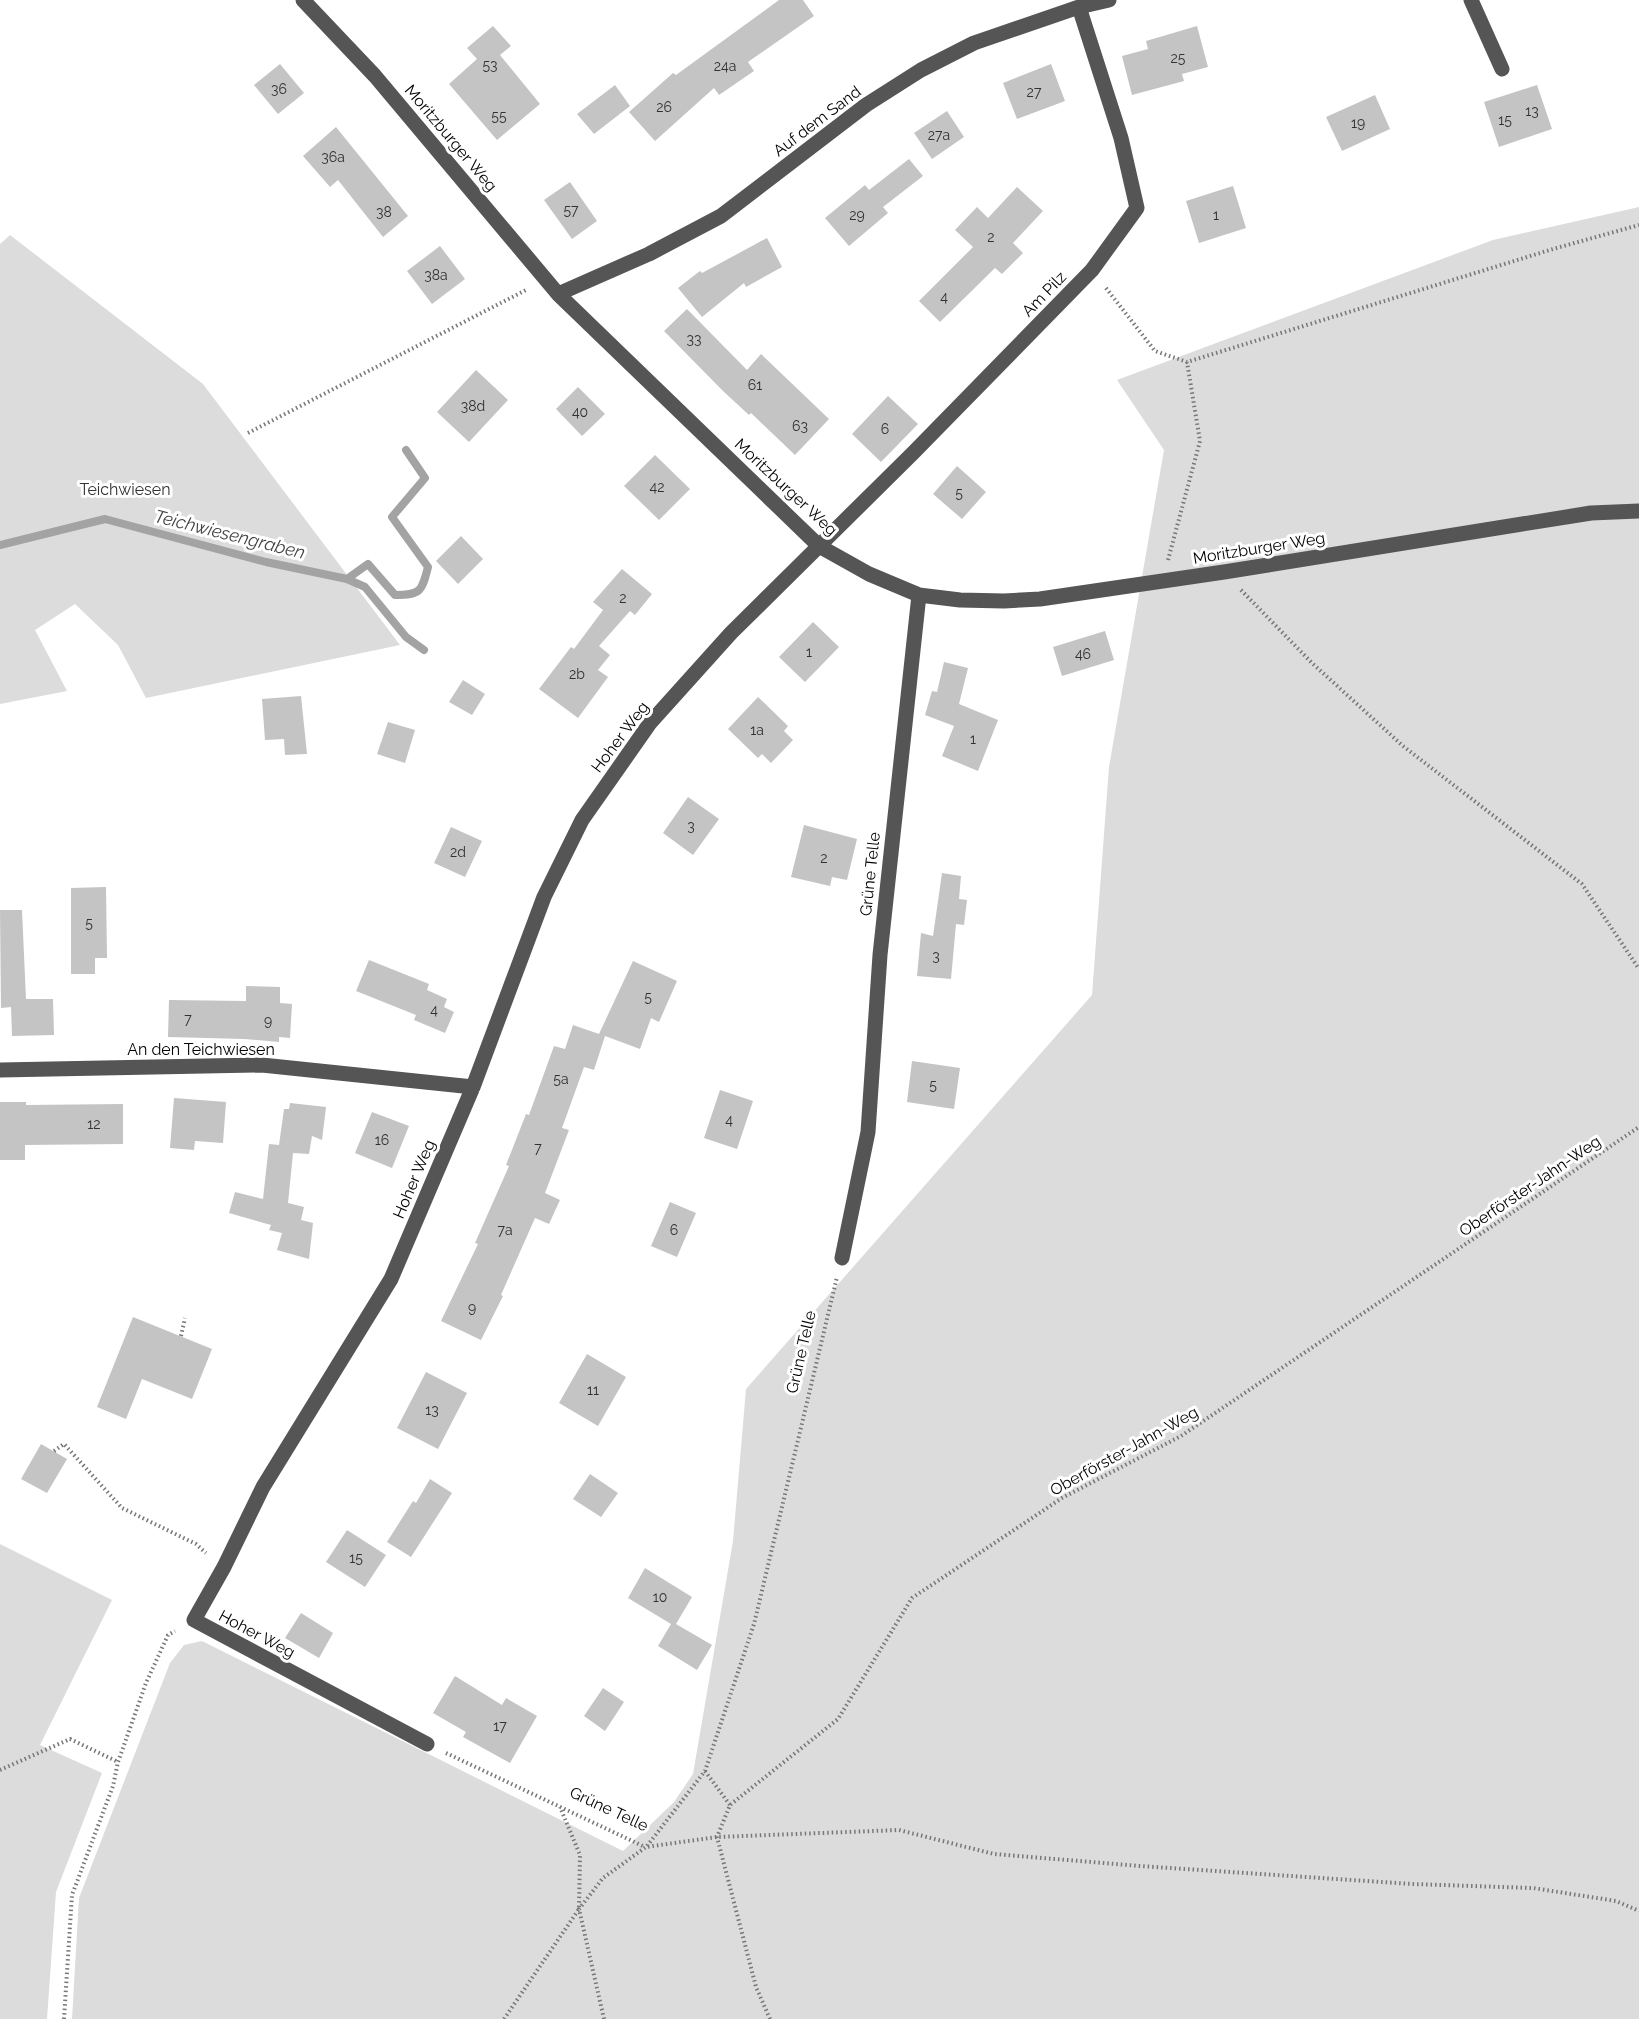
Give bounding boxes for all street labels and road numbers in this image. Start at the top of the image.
street label: Moritzburger Weg [401,81,501,195]
street label: Auf dem Sand [769,82,865,160]
street label: Am Pilz [1018,267,1070,320]
street label: Moritzburger Weg [731,435,841,539]
street label: Moritzburger Weg [1192,528,1326,568]
street label: Hoher Weg [587,698,653,776]
street label: Grüne Telle [856,831,884,917]
street label: An den Teichwiesen [127,1040,275,1059]
street label: Oberförster-Jahn-Weg [1456,1132,1604,1240]
street label: Hoher Weg [389,1137,439,1221]
street label: Grüne Telle [782,1309,820,1395]
street label: Oberförster-Jahn-Weg [1047,1402,1201,1500]
street label: Hoher Weg [216,1606,298,1662]
street label: Grüne Telle [567,1783,651,1835]

